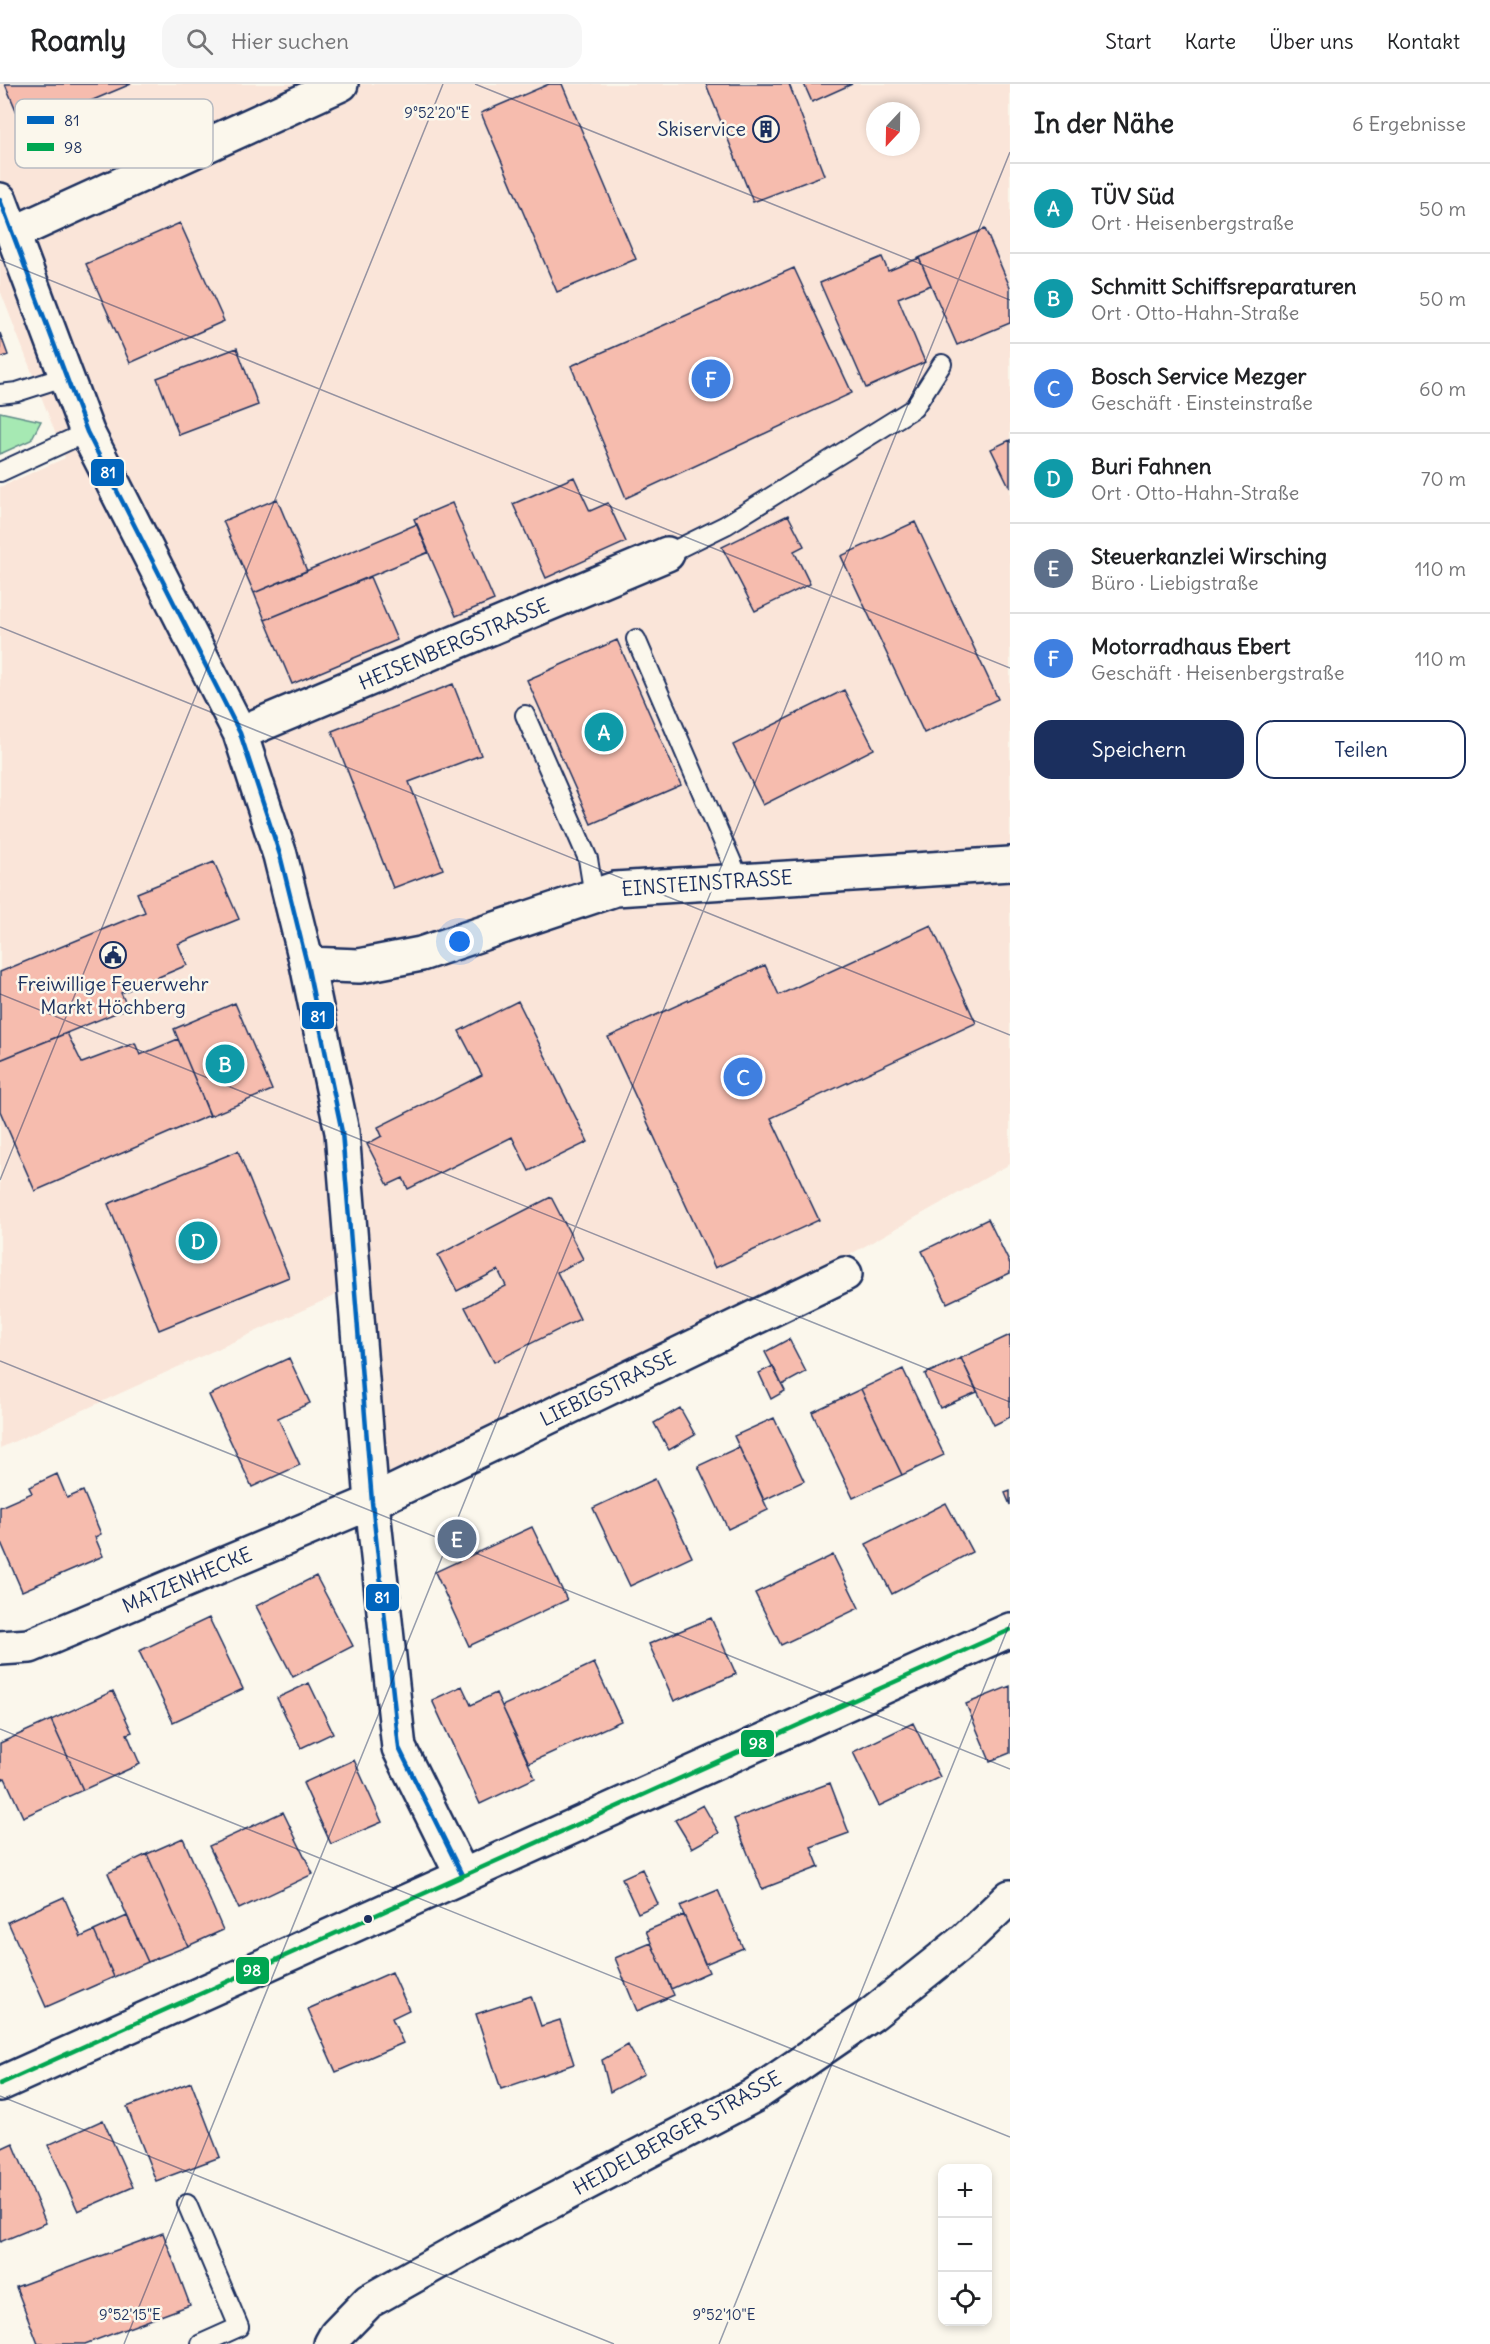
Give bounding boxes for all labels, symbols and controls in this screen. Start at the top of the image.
search box [162,14,582,68]
text: Roamly [30,23,126,59]
icon: search [183,25,216,58]
text: Hier suchen [231,27,349,55]
text: Start [1105,28,1151,55]
text: Karte [1184,28,1236,55]
text: Über uns [1269,28,1354,55]
text: Kontakt [1387,28,1460,55]
legend [15,99,213,168]
north arrow [866,102,920,156]
text: 9°52'20"E [404,103,470,122]
text: In der Nähe [1034,107,1174,140]
text: 81 [64,110,80,130]
text: 6 Ergebnisse [1352,111,1466,136]
building icon: Skiservice [751,114,781,144]
place label: Skiservice [657,116,746,141]
text: 98 [64,137,82,157]
text: TÜV Süd [1091,182,1174,210]
text: A [1047,196,1060,221]
text: 50 m [1419,196,1466,221]
text: Ort · Heisenbergstraße [1091,210,1294,235]
text: Schmitt Schiffsreparaturen [1091,272,1357,300]
text: B [1047,286,1060,311]
text: 50 m [1419,286,1466,311]
text: Ort · Otto-Hahn-Straße [1091,300,1299,325]
pin: F [692,356,730,402]
text: Bosch Service Mezger [1091,362,1307,390]
text: C [1047,376,1060,401]
text: 60 m [1419,376,1466,401]
text: Geschäft · Einsteinstraße [1091,390,1313,415]
text: Buri Fahnen [1091,452,1211,480]
line badge: 81 [90,458,125,487]
text: 81 [100,462,116,482]
text: D [1046,466,1061,491]
text: 70 m [1421,466,1466,491]
text: Ort · Otto-Hahn-Straße [1091,480,1299,505]
text: Steuerkanzlei Wirsching [1091,542,1327,570]
text: E [1048,556,1059,581]
text: 110 m [1415,556,1466,581]
text: Büro · Liebigstraße [1091,570,1259,595]
street label: HEISENBERGSTRASSE [355,592,553,695]
text: Motorradhaus Ebert [1091,632,1290,660]
text: F [1048,646,1059,671]
text: 110 m [1415,646,1466,671]
text: Geschäft · Heisenbergstraße [1091,660,1344,685]
pin: A [584,710,624,754]
button: Speichern [1034,720,1244,779]
button: Teilen [1256,720,1466,779]
street label: EINSTEINSTRASSE [621,864,793,901]
your location [445,927,474,956]
public building icon: Freiwillige Feuerwehr Markt Höchberg [98,940,128,970]
place label: Freiwillige Feuerwehr Markt Höchberg [17,971,209,1019]
line badge: 81 [301,1001,335,1030]
text: 81 [310,1006,326,1026]
pin: B [206,1042,244,1086]
pin: C [724,1054,762,1100]
pin: D [178,1218,218,1264]
street label: LIEBIGSTRASSE [536,1344,680,1431]
pin: E [438,1516,476,1562]
street label: MATZENHECKE [118,1541,255,1618]
line badge: 81 [365,1583,400,1612]
text: 81 [374,1587,390,1607]
line badge: 98 [740,1729,775,1758]
text: 98 [749,1733,767,1753]
unlabelled marker [362,1913,374,1925]
line badge: 98 [235,1956,270,1985]
text: 98 [243,1960,261,1980]
street label: HEIDELBERGER STRASSE [568,2065,785,2200]
map controls [938,2164,992,2326]
button: + [938,2164,992,2218]
button: − [938,2218,992,2272]
button: locate [938,2272,992,2326]
text: 9°52'15"E [99,2305,161,2324]
text: 9°52'10"E [692,2305,756,2324]

